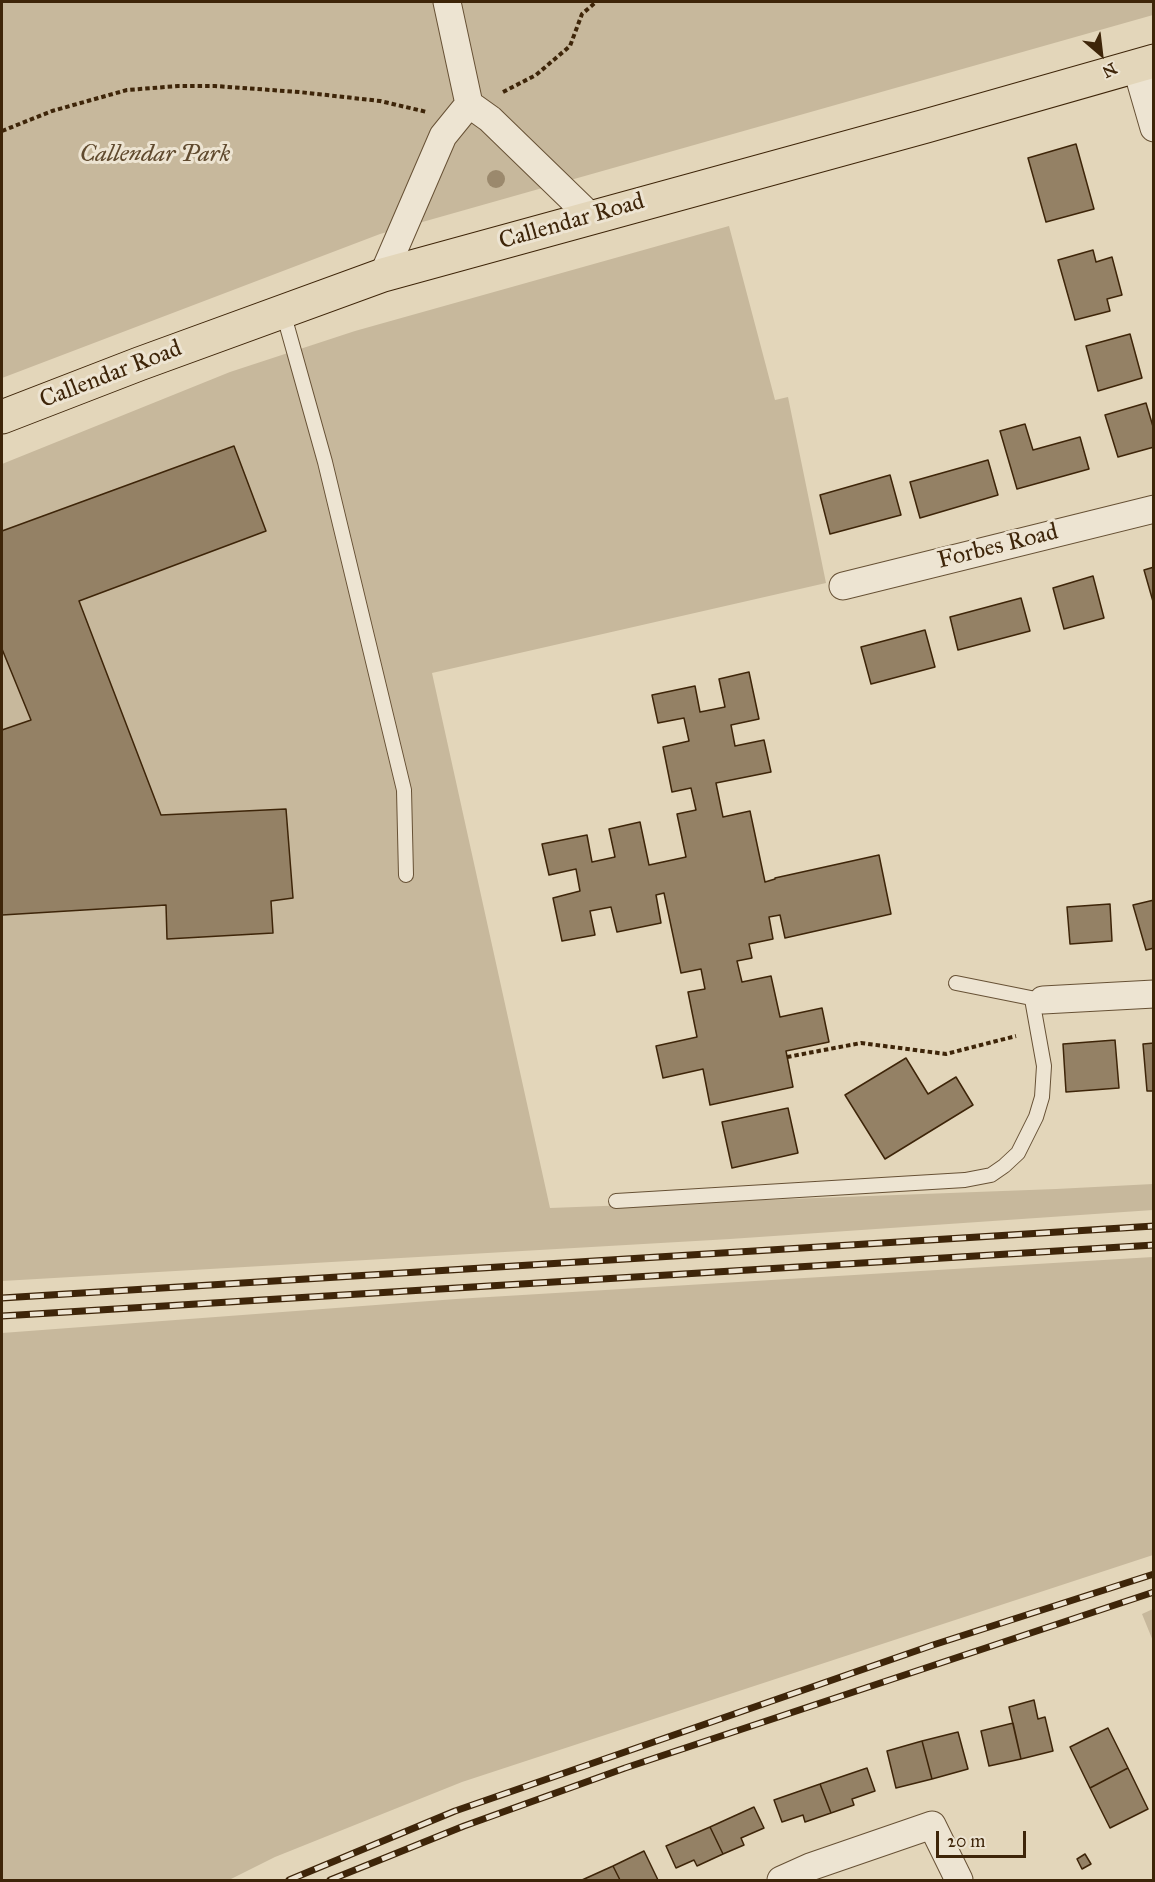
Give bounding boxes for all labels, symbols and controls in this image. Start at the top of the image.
north arrow [1071,24,1131,84]
text: N [1099,59,1120,82]
park label: Callendar Park [80,141,230,169]
street label: Callendar Road [496,188,648,256]
street label: Callendar Road [36,335,186,415]
street label: Forbes Road [935,518,1061,576]
scale bar [939,1819,1029,1857]
text: 20 m [947,1830,985,1852]

